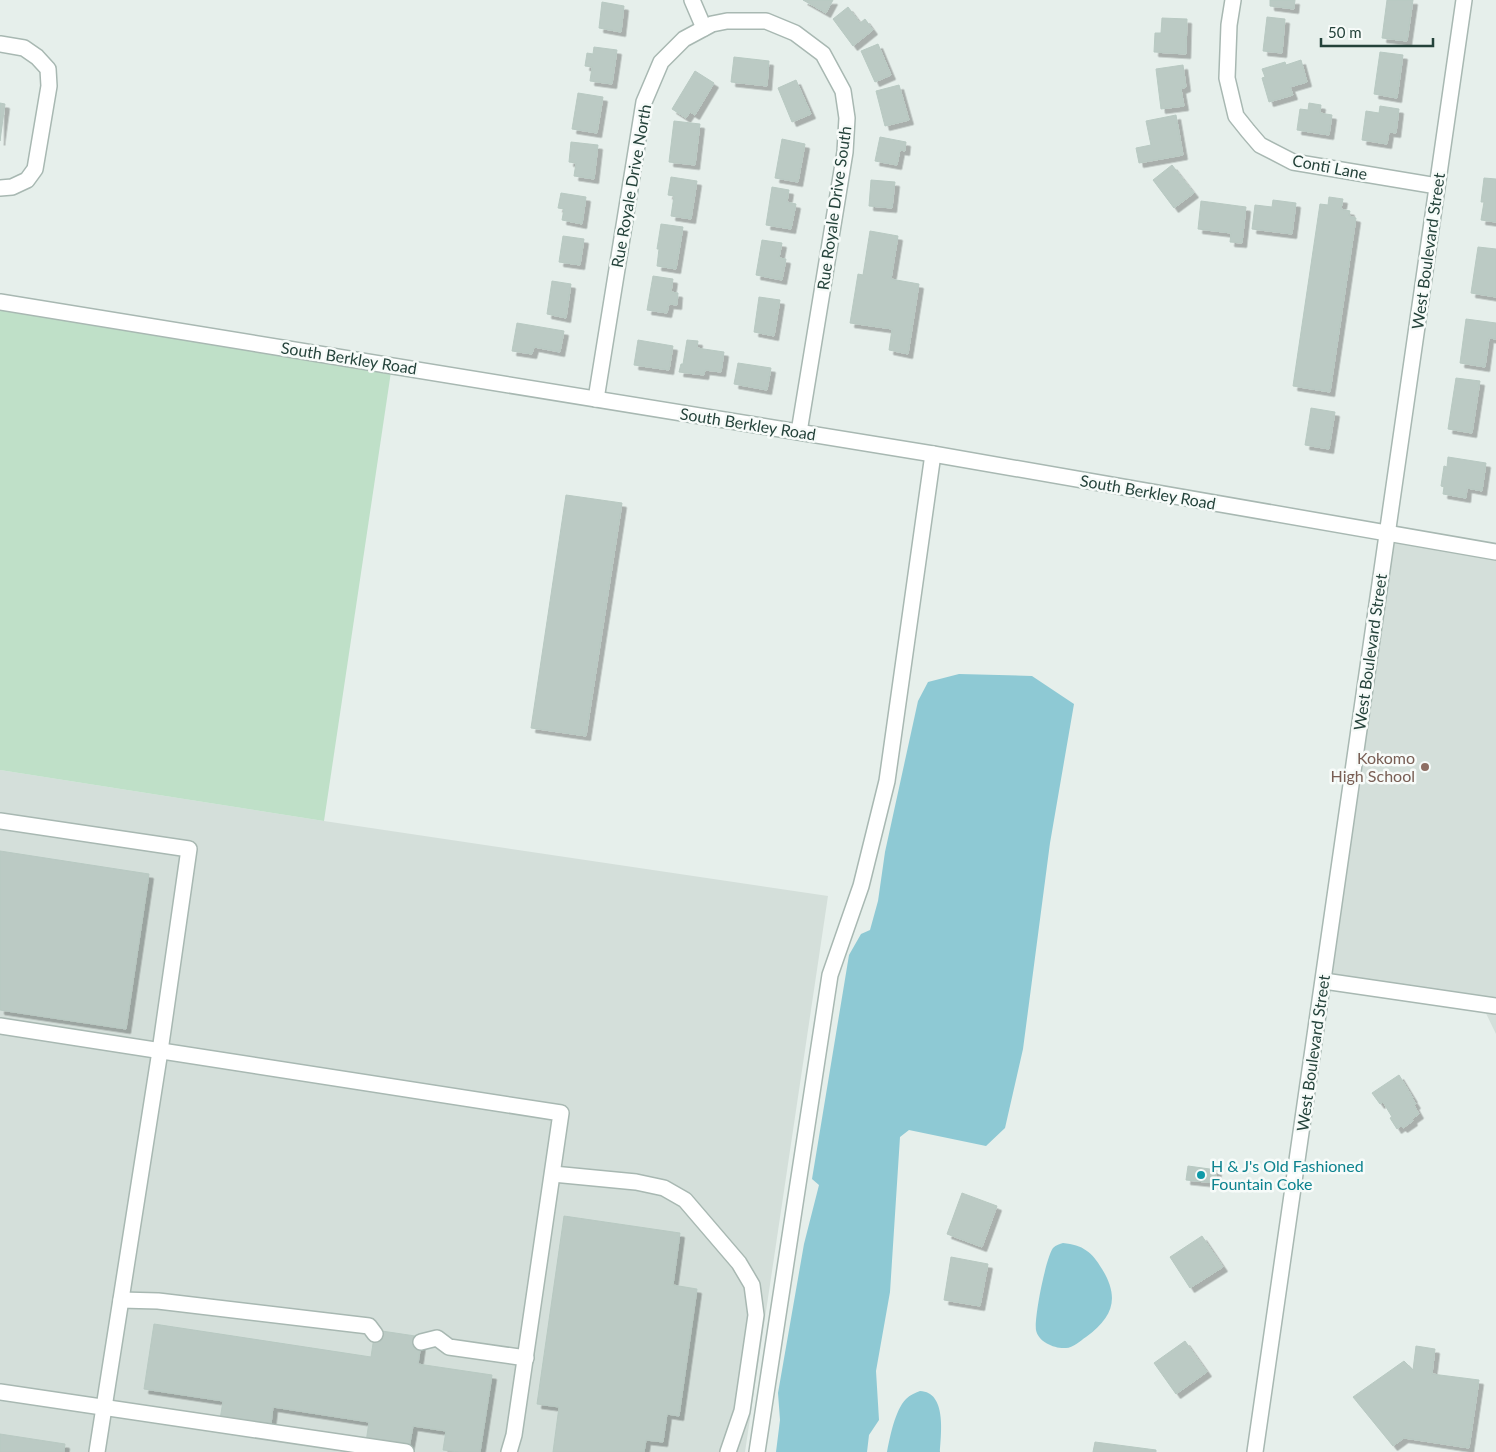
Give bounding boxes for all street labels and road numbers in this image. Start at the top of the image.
street label: Rue Royale Drive North [607,103,654,269]
street label: Rue Royale Drive South [813,125,854,291]
street label: Conti Lane [1291,150,1369,183]
street label: West Boulevard Street [1407,171,1448,330]
street label: South Berkley Road [280,337,418,378]
street label: South Berkley Road [679,403,817,444]
street label: South Berkley Road [1079,470,1217,513]
street label: West Boulevard Street [1349,572,1390,731]
street label: West Boulevard Street [1292,973,1333,1132]

